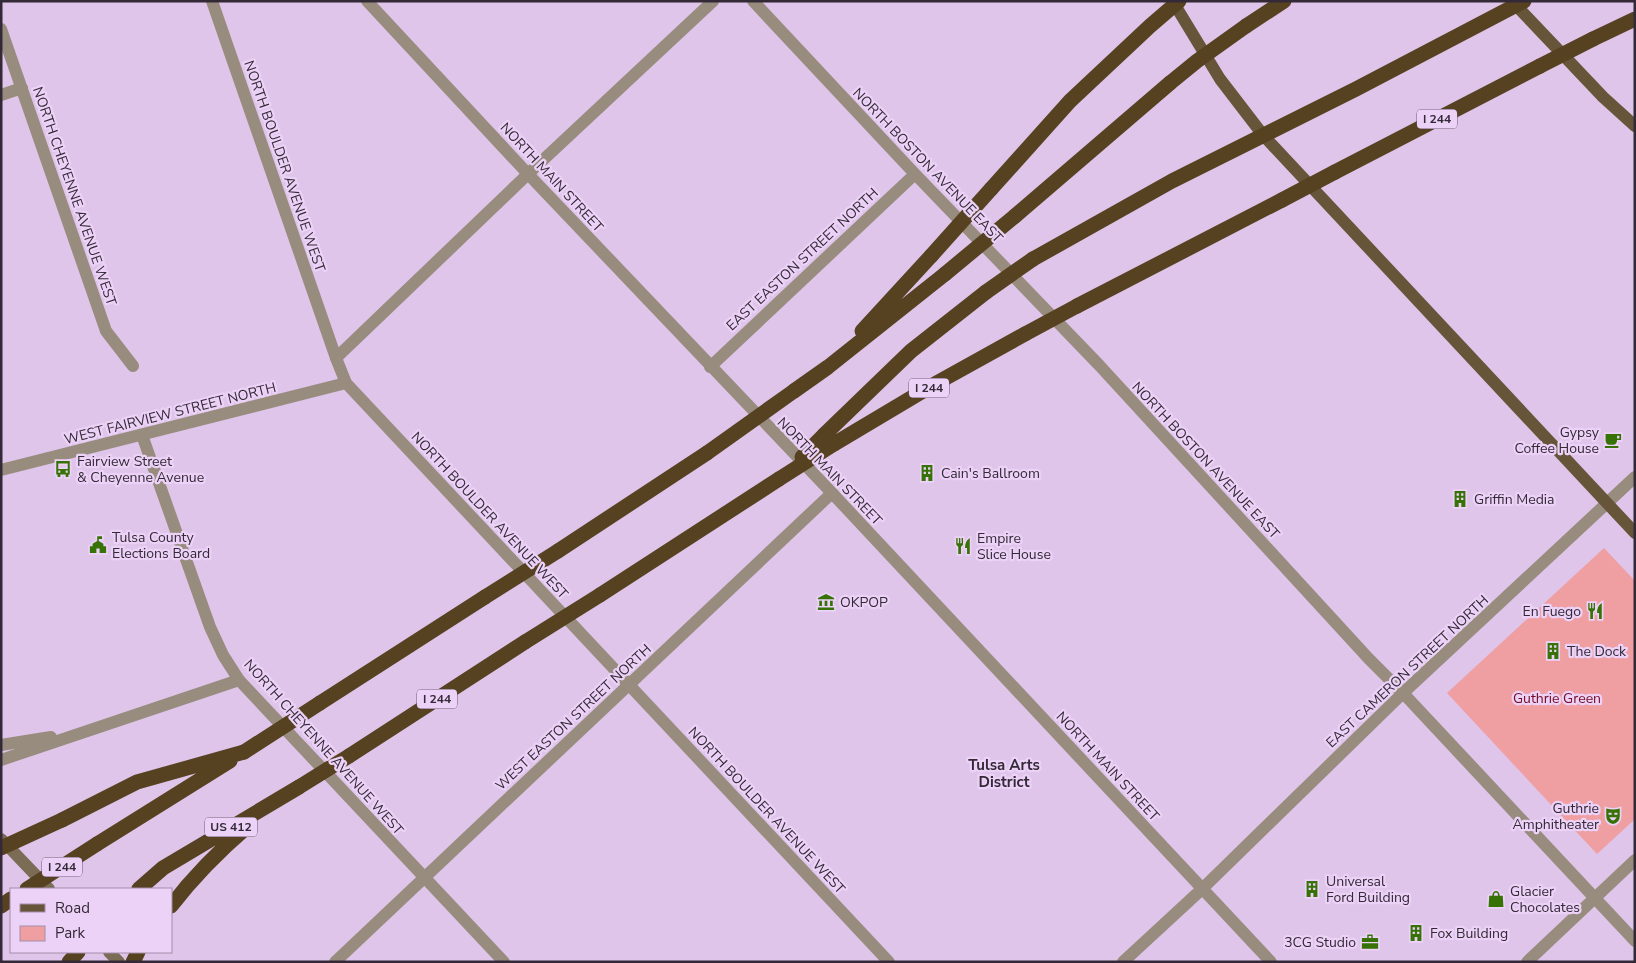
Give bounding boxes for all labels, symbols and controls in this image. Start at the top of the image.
street label: NORTH BOULDER AVENUE WEST [239,58,330,275]
street label: NORTH CHEYENNE AVENUE WEST [28,84,121,309]
street label: NORTH BOSTON AVENUE EAST [848,84,1007,247]
road number: I 244 [1417,110,1457,128]
street label: NORTH MAIN STREET [496,118,608,237]
street label: EAST EASTON STREET NORTH [722,184,882,335]
street label: WEST FAIRVIEW STREET NORTH [62,378,278,449]
road number: I 244 [909,378,949,398]
street label: NORTH BOSTON AVENUE EAST [1128,378,1284,543]
street label: NORTH MAIN STREET [773,413,887,530]
place label: Gypsy Coffee House [1514,423,1600,458]
street label: NORTH BOULDER AVENUE WEST [407,428,573,603]
cafe icon: Gypsy Coffee House [1603,430,1623,450]
place label: Fairview Street & Cheyenne Avenue [77,452,204,487]
bus stop icon: Fairview Street & Cheyenne Avenue [53,459,73,479]
building icon: Cain's Ballroom [917,463,937,483]
place label: Cain's Ballroom [941,464,1040,483]
building icon: Griffin Media [1450,489,1470,509]
place label: Griffin Media [1474,490,1554,509]
place label: Tulsa County Elections Board [112,528,210,563]
place label: Empire Slice House [977,529,1051,564]
public building icon: Tulsa County Elections Board [88,535,108,555]
restaurant icon: Empire Slice House [953,536,973,556]
street label: EAST CAMERON STREET NORTH [1322,591,1493,752]
museum icon: OKPOP [816,592,836,612]
place label: OKPOP [840,593,888,612]
restaurant icon: En Fuego [1585,601,1605,621]
place label: En Fuego [1522,602,1581,621]
street label: WEST EASTON STREET NORTH [491,640,655,795]
building icon: The Dock [1543,641,1563,661]
place label: The Dock [1567,642,1627,661]
street label: NORTH CHEYENNE AVENUE WEST [240,655,408,840]
park label: Guthrie Green [1513,689,1601,708]
road number: I 244 [417,690,457,709]
street label: NORTH MAIN STREET [1052,707,1164,826]
street label: NORTH BOULDER AVENUE WEST [684,723,850,898]
district label: Tulsa Arts District [968,755,1040,792]
place label: Guthrie Amphitheater [1512,799,1599,834]
theatre icon: Guthrie Amphitheater [1603,806,1623,826]
road number: US 412 [205,818,257,836]
road number: I 244 [42,858,82,876]
place label: Universal Ford Building [1326,872,1410,907]
building icon: Universal Ford Building [1302,879,1322,899]
place label: Glacier Chocolates [1510,882,1580,917]
legend [10,888,172,953]
shop icon: Glacier Chocolates [1486,889,1506,909]
text: Road [55,898,90,918]
text: Park [55,923,85,943]
building icon: Fox Building [1406,923,1426,943]
place label: Fox Building [1430,924,1508,943]
office icon: 3CG Studio [1360,932,1380,952]
place label: 3CG Studio [1284,933,1356,952]

